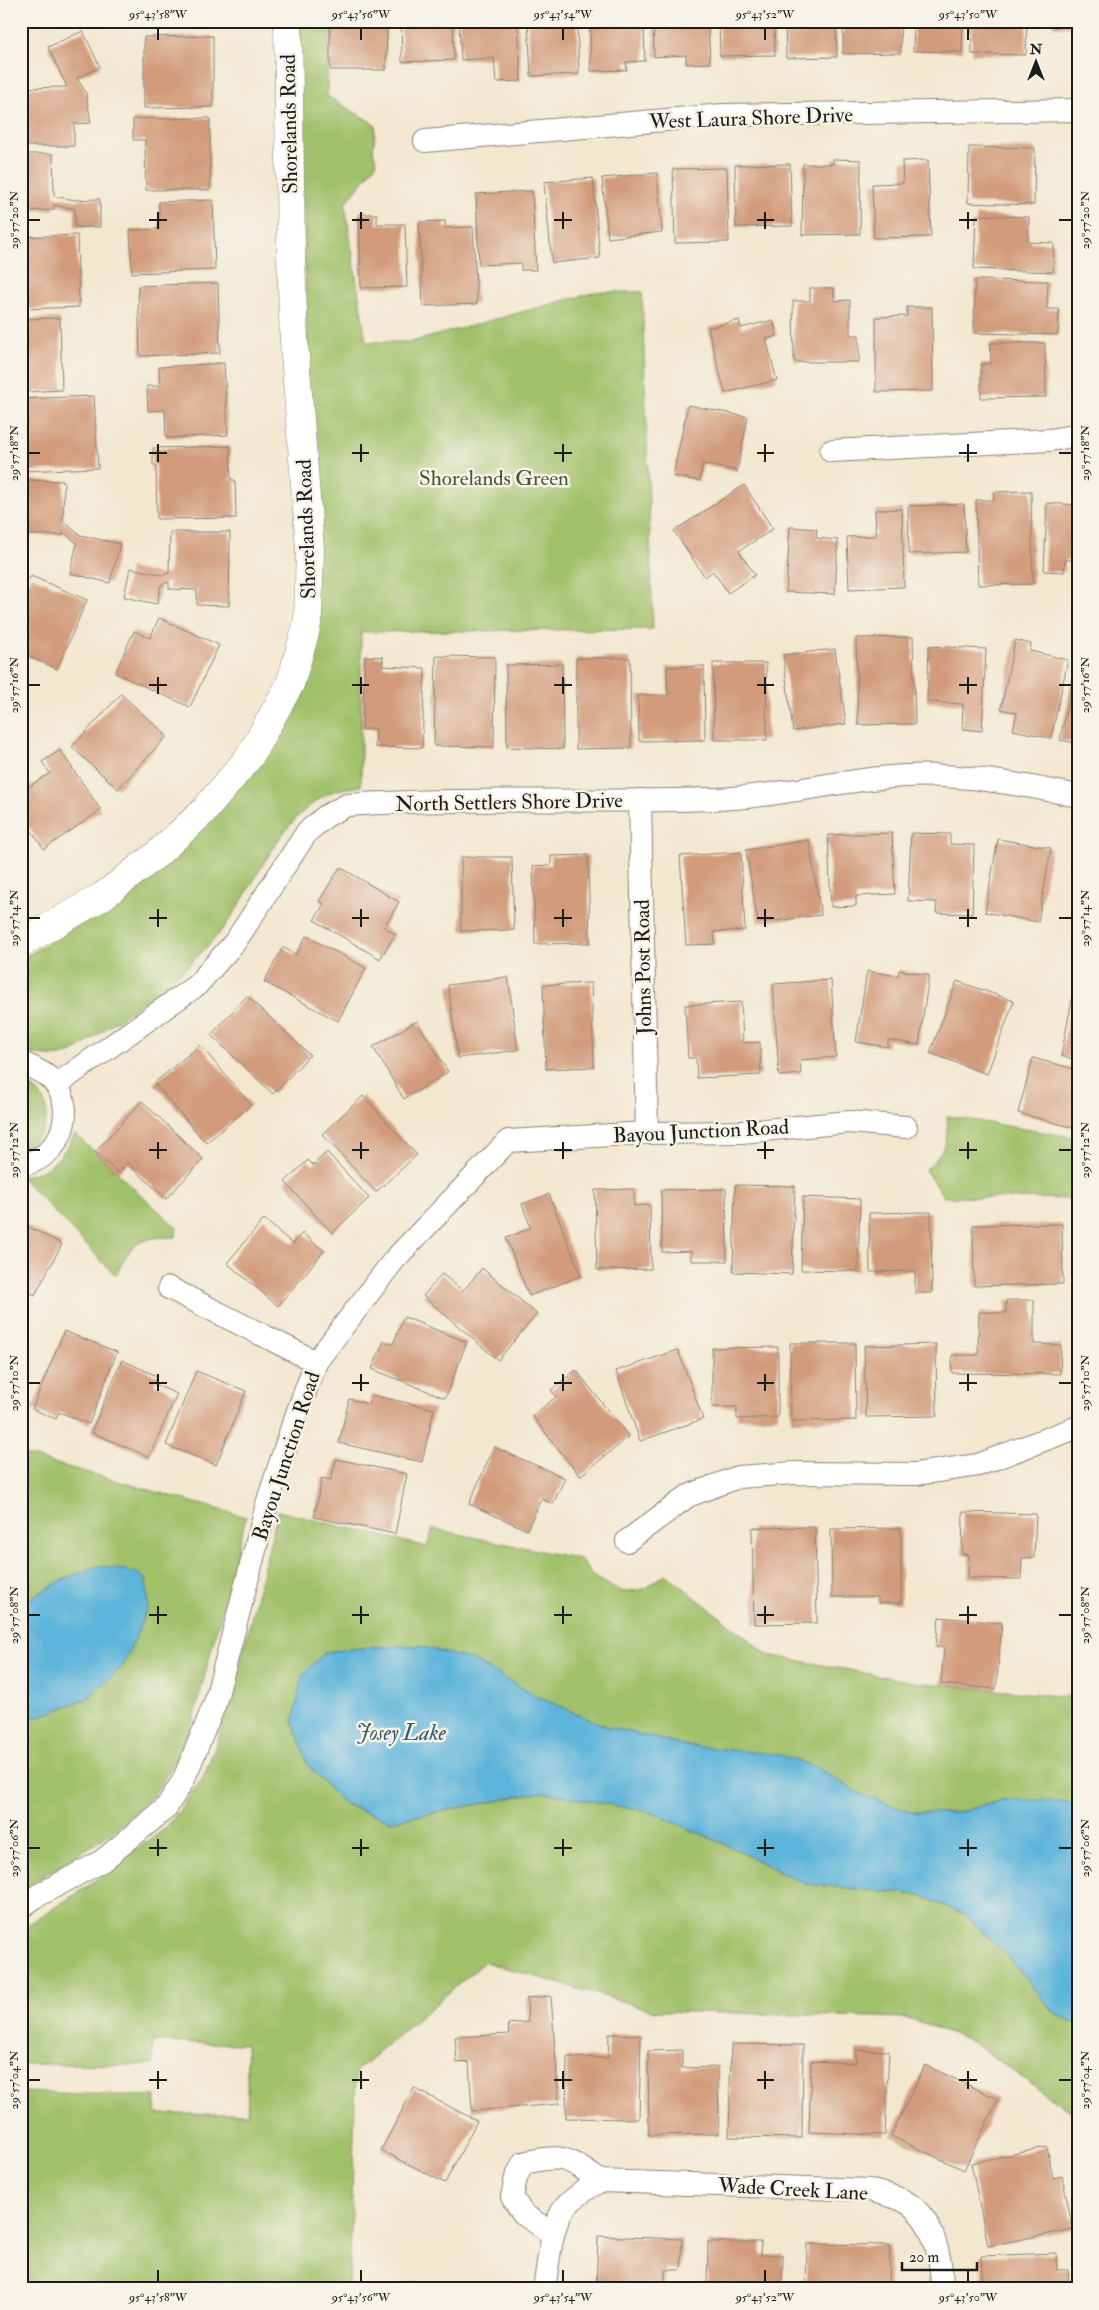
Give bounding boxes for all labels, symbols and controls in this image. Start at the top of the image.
text: 95°43'58"W [128,7,188,22]
text: 95°43'56"W [331,7,391,22]
text: 95°43'54"W [533,7,593,22]
text: 95°43'52"W [735,7,795,22]
text: 95°43'50"W [938,7,998,22]
north arrow [1012,38,1062,88]
text: N [1029,41,1043,58]
street label: Shorelands Road [275,53,304,194]
street label: West Laura Shore Drive [648,101,854,136]
text: 29°57'20"N [7,190,22,249]
text: 29°57'20"N [1078,190,1093,249]
text: 29°57'18"N [7,425,22,481]
text: 29°57'18"N [1078,425,1093,481]
street label: Shorelands Road [291,458,322,599]
park label: Shorelands Green [419,465,569,492]
text: 29°57'16"N [7,656,22,713]
text: 29°57'16"N [1078,656,1093,713]
street label: North Settlers Shore Drive [395,787,623,818]
text: 29°57'14"N [7,889,22,947]
text: 29°57'14"N [1078,889,1093,947]
street label: Johns Post Road [629,898,658,1036]
street label: Bayou Junction Road [612,1113,790,1150]
text: 29°57'12"N [7,1121,22,1178]
text: 29°57'12"N [1078,1121,1093,1178]
text: 29°57'10"N [7,1354,22,1411]
text: 29°57'10"N [1078,1354,1093,1411]
street label: Bayou Junction Road [246,1367,327,1544]
text: 29°57'08"N [7,1586,22,1644]
text: 29°57'08"N [1078,1586,1093,1644]
water label: Josey Lake [356,1719,447,1747]
text: 29°57'06"N [7,1818,22,1877]
text: 29°57'06"N [1078,1818,1093,1877]
text: 29°57'04"N [7,2050,22,2109]
text: 29°57'04"N [1078,2050,1093,2109]
street label: Wade Creek Lane [716,2172,869,2207]
scale bar [902,2240,976,2272]
text: 20 m [909,2248,939,2267]
text: 95°43'58"W [128,2290,188,2305]
text: 95°43'56"W [331,2290,391,2305]
text: 95°43'54"W [533,2290,593,2305]
text: 95°43'52"W [735,2290,795,2305]
text: 95°43'50"W [938,2290,998,2305]

